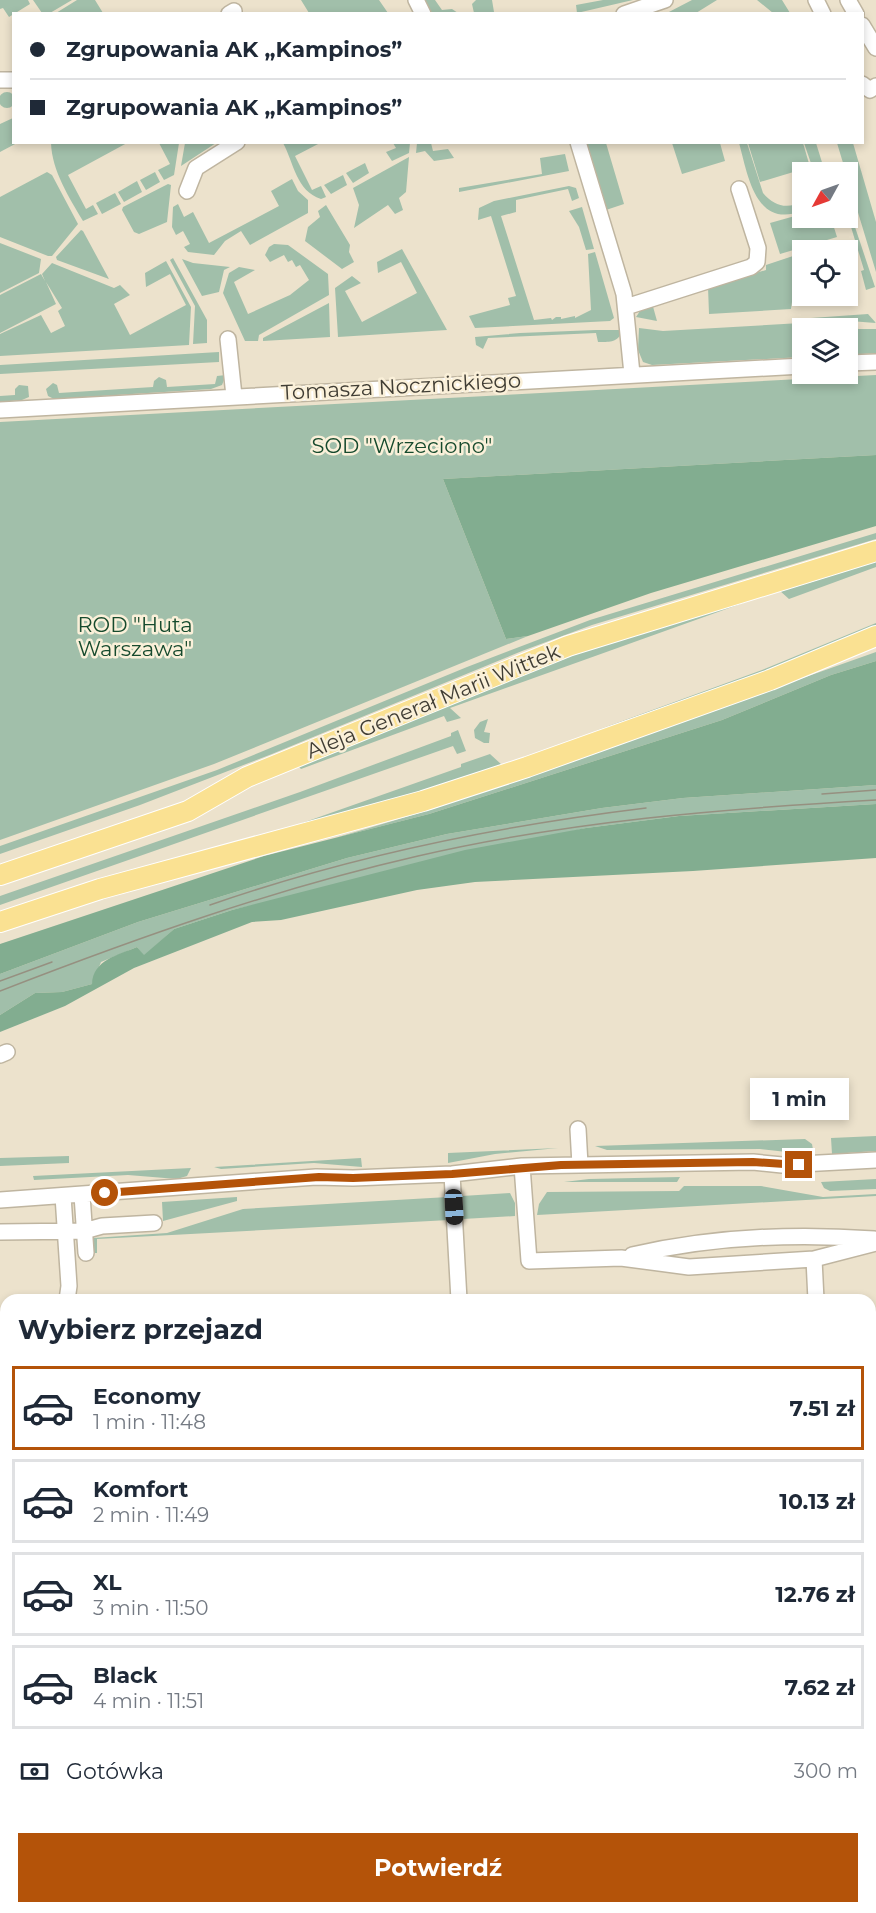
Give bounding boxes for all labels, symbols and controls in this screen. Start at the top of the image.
text: Zgrupowania AK „Kampinos” [66,36,402,63]
text: Zgrupowania AK „Kampinos” [66,94,402,121]
north arrow [792,162,858,228]
map controls [792,162,858,384]
button: locate [792,240,858,306]
button: layers [792,318,858,384]
street label: Tomasza Nocznickiego [280,367,522,405]
park label: SOD "Wrzeciono" [312,433,492,458]
park label: ROD "Huta Warszawa" [77,612,193,661]
street label: Aleja Generał Marii Wittek [302,638,564,763]
callout: 1 min [750,1078,848,1120]
text: 1 min [772,1087,827,1111]
route end [785,1151,812,1178]
route start [91,1179,118,1206]
car [444,1189,464,1225]
text: Wybierz przejazd [18,1313,263,1346]
icon: car [21,1381,75,1435]
text: Economy [93,1383,201,1410]
text: 7.51 zł [790,1395,855,1422]
text: 1 min · 11:48 [93,1410,206,1434]
icon: car [21,1474,75,1528]
text: Komfort [93,1476,188,1503]
text: 10.13 zł [779,1488,855,1515]
text: 2 min · 11:49 [93,1503,209,1527]
icon: car [21,1567,75,1621]
text: XL [93,1569,122,1596]
text: 12.76 zł [775,1581,855,1608]
text: 3 min · 11:50 [93,1596,208,1620]
icon: car [21,1660,75,1714]
text: Black [93,1662,157,1689]
text: 7.62 zł [785,1674,855,1701]
text: 4 min · 11:51 [93,1689,204,1713]
icon: cash [18,1755,51,1788]
text: Gotówka [66,1758,164,1785]
text: 300 m [794,1759,858,1783]
button: Potwierdź [18,1833,858,1902]

